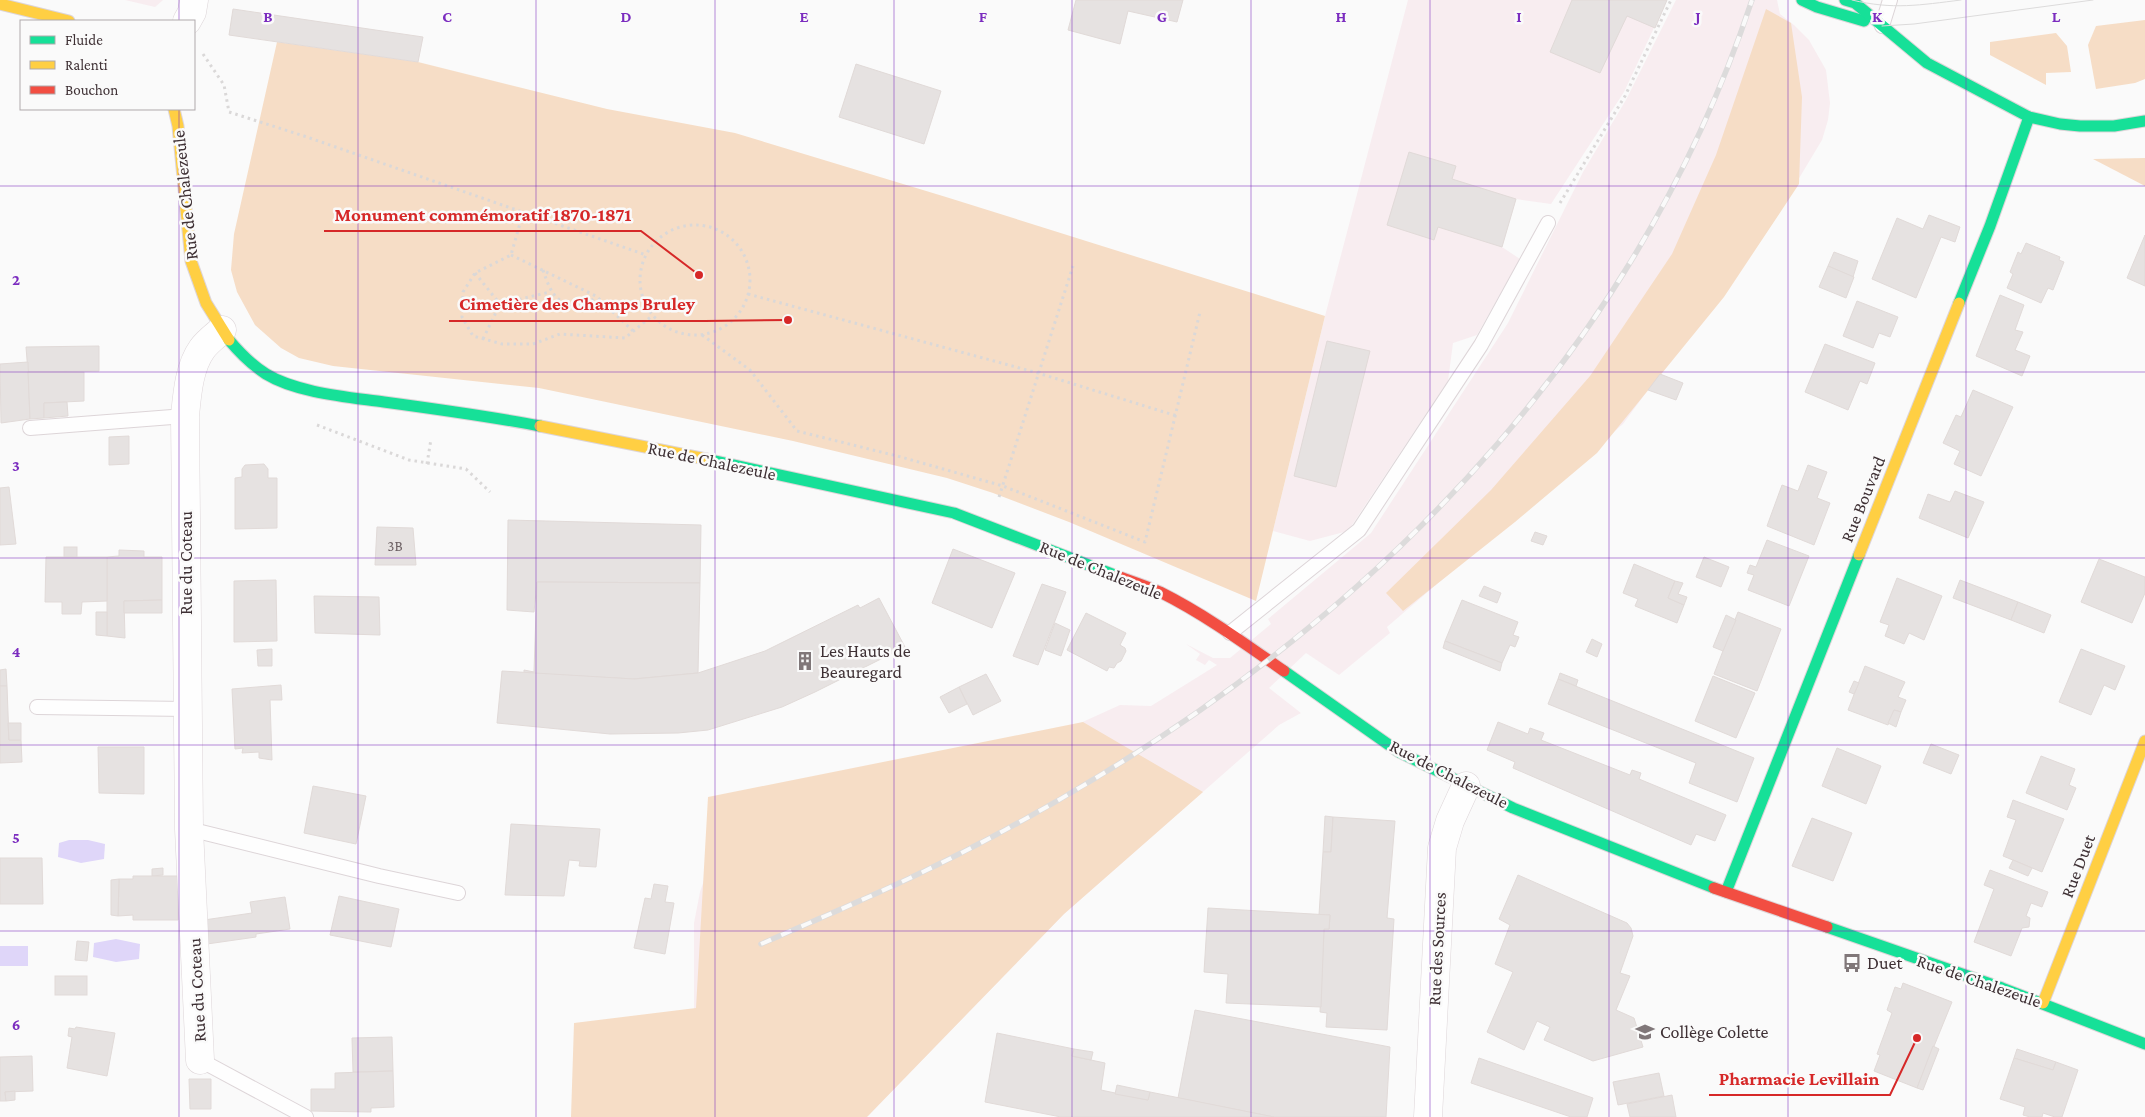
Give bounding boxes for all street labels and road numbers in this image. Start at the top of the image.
street label: Rue de Chalezeule [168,129,202,261]
street label: Rue de Chalezeule [646,438,778,484]
street label: Rue Bouvard [1837,453,1889,545]
street label: Rue du Coteau [176,511,196,615]
street label: Rue de Chalezeule [1037,536,1165,604]
street label: Rue de Chalezeule [1386,736,1512,813]
street label: Rue Duet [2057,831,2100,900]
street label: Rue des Sources [1424,892,1450,1006]
street label: Rue du Coteau [184,937,210,1042]
street label: Rue de Chalezeule [1914,950,2044,1012]

